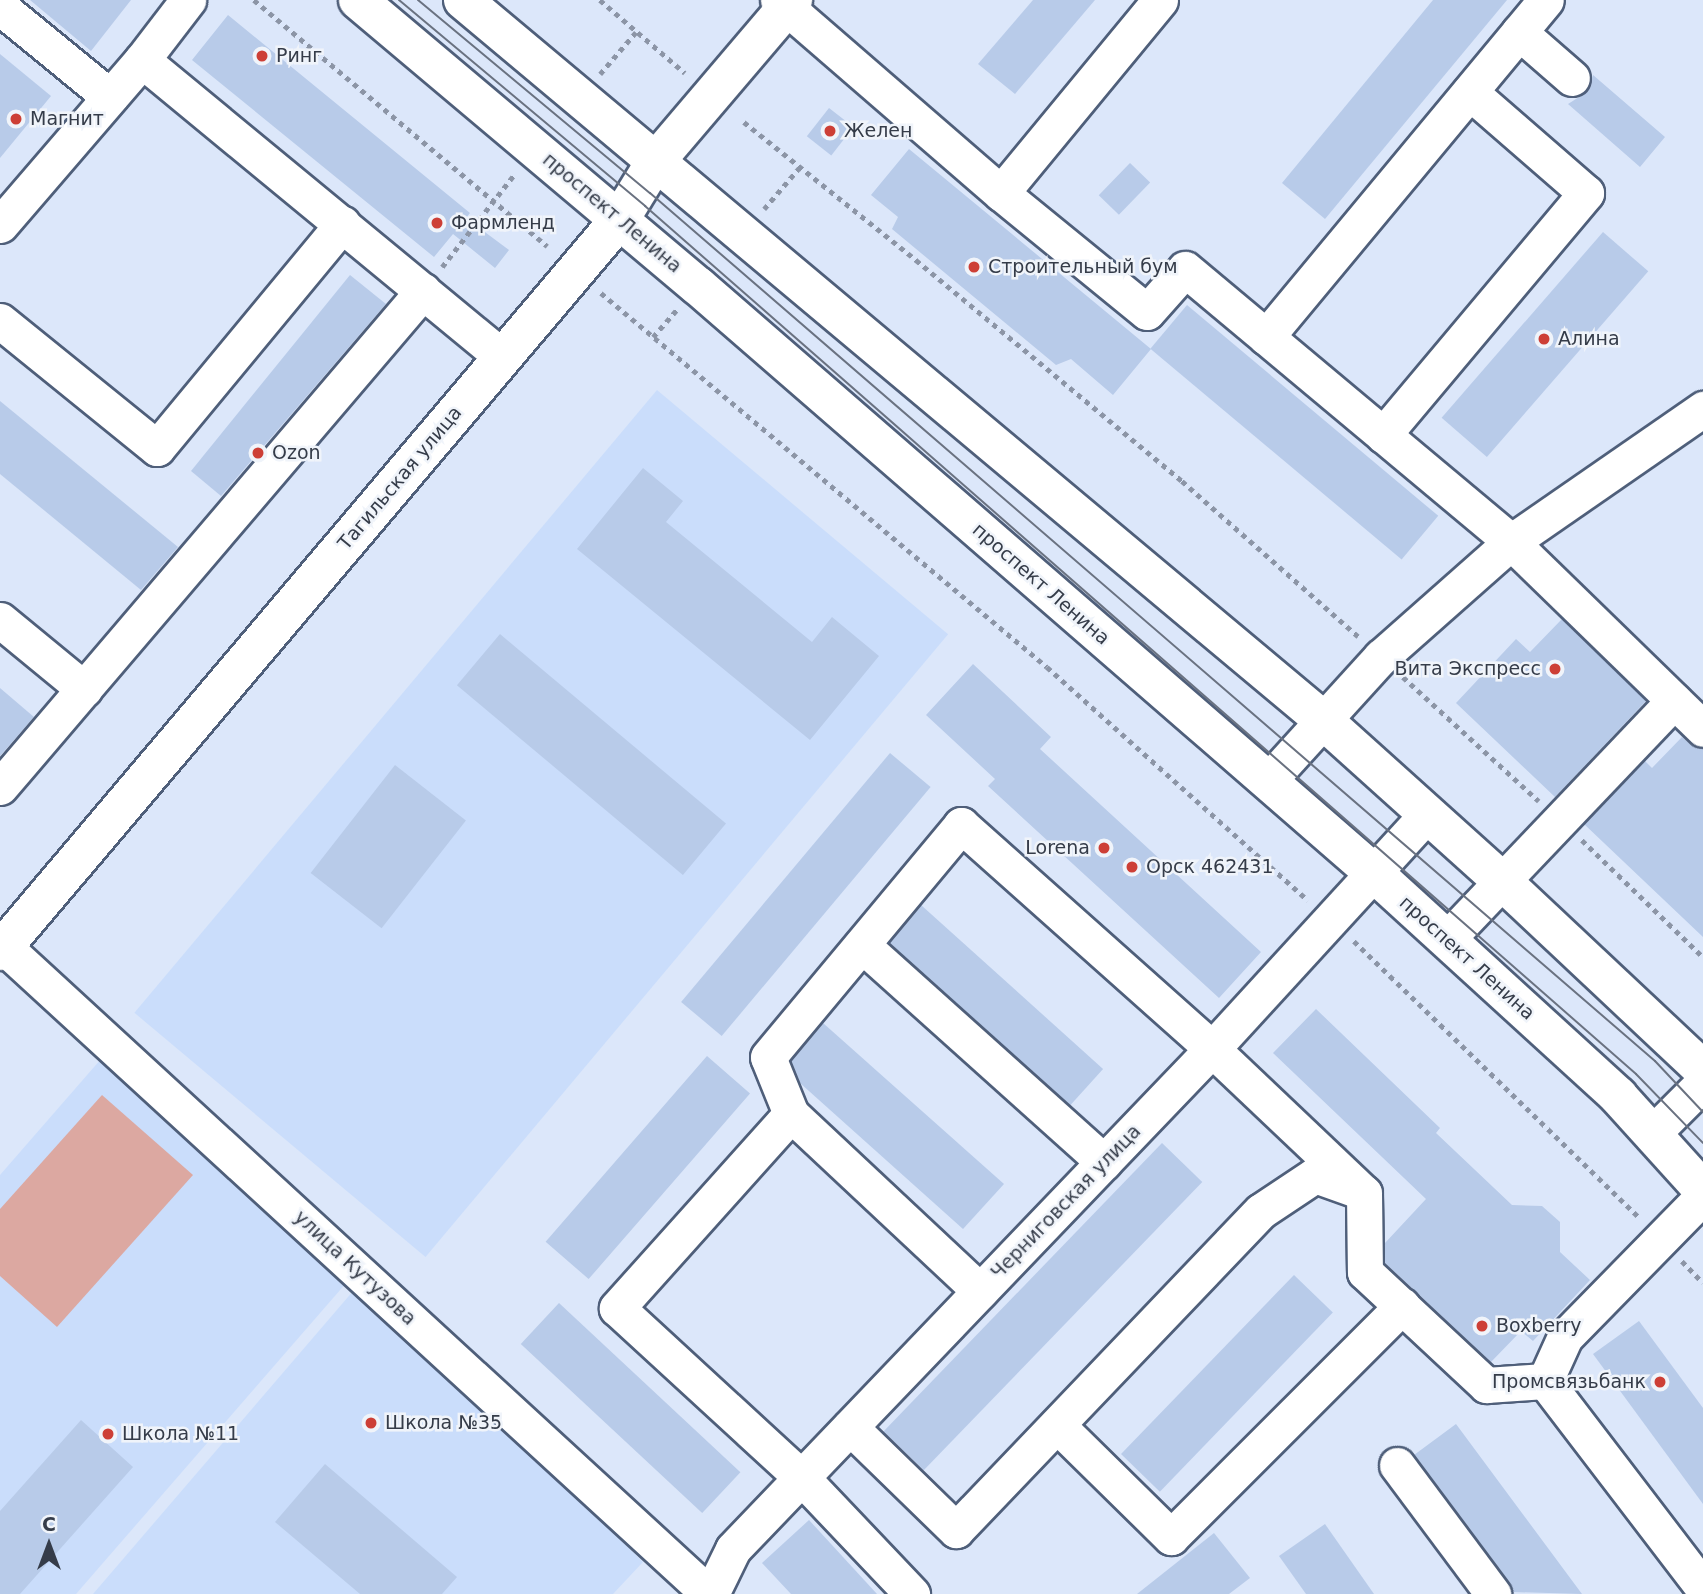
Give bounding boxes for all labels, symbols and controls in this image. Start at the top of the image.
place label: Ринг [276,45,322,67]
marker: Ринг [254,48,270,64]
place label: Магнит [30,108,104,130]
marker: Магнит [8,111,24,127]
place label: Желен [844,120,912,142]
marker: Желен [822,123,838,139]
street label: проспект Ленина [538,148,686,278]
place label: Фармленд [451,212,555,234]
marker: Фармленд [429,215,445,231]
place label: Строительный бум [988,256,1178,278]
marker: Строительный бум [966,259,982,275]
place label: Алина [1558,328,1620,350]
marker: Алина [1536,331,1552,347]
street label: Тагильская улица [333,402,467,554]
place label: Ozon [272,442,321,464]
marker: Ozon [250,445,266,461]
street label: проспект Ленина [968,518,1114,650]
place label: Вита Экспресс [1395,658,1541,680]
marker: Вита Экспресс [1547,661,1563,677]
place label: Lorena [1025,837,1090,859]
marker: Lorena [1096,840,1112,856]
place label: Орск 462431 [1146,856,1274,878]
marker: Орск 462431 [1124,859,1140,875]
street label: проспект Ленина [1395,891,1539,1025]
street label: Черниговская улица [986,1120,1146,1284]
street label: улица Кутузова [289,1206,421,1330]
place label: Boxberry [1496,1315,1582,1337]
marker: Boxberry [1474,1318,1490,1334]
place label: Промсвязьбанк [1492,1371,1646,1393]
marker: Промсвязьбанк [1652,1374,1668,1390]
place label: Школа №35 [385,1412,502,1434]
marker: Школа №35 [363,1415,379,1431]
place label: Школа №11 [122,1423,239,1445]
marker: Школа №11 [100,1426,116,1442]
north arrow [14,1510,84,1580]
text: С [42,1513,56,1535]

